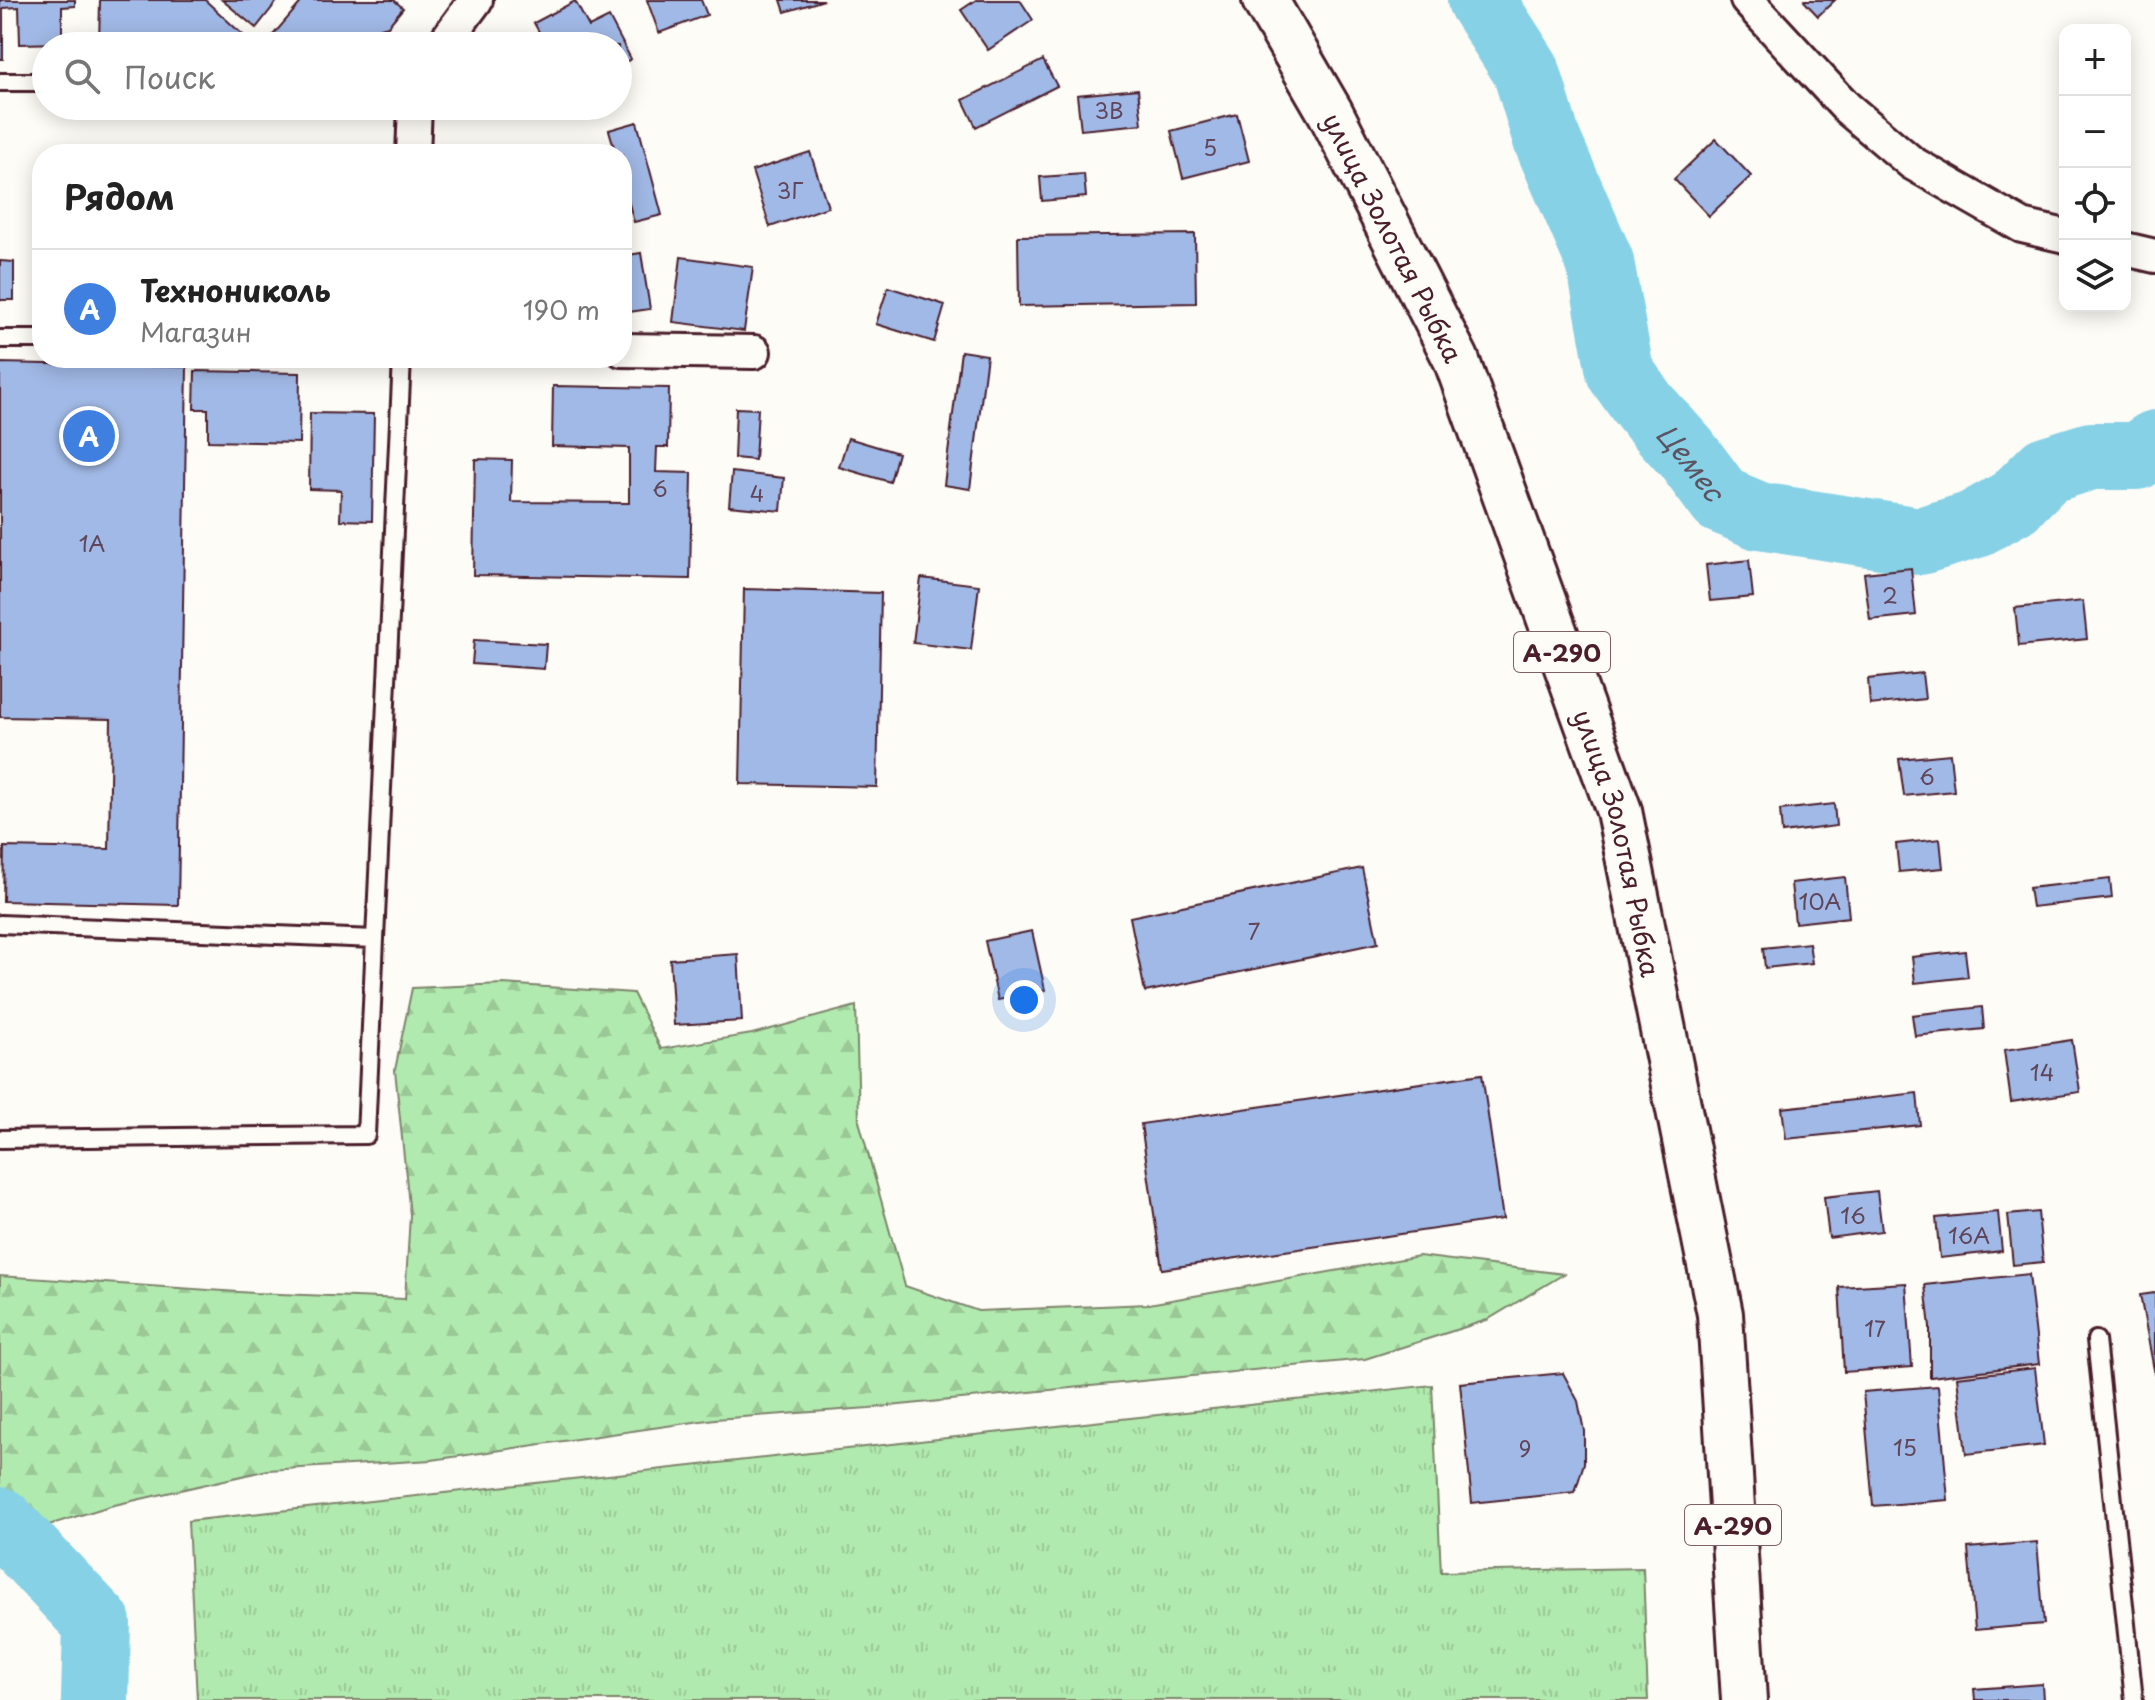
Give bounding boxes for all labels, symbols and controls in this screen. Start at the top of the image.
map controls [2059,24,2131,312]
button: + [2059,24,2131,96]
search box [32,32,632,120]
icon: search [60,54,104,98]
text: Поиск [124,54,215,99]
house number: 3В [1094,93,1124,126]
button: − [2059,96,2131,168]
street label: улица Золотая Рыбка [1314,106,1474,370]
house number: 5 [1203,130,1217,163]
button: locate [2059,168,2131,240]
text: Рядом [64,170,175,222]
house number: 3Г [777,173,803,206]
button: layers [2059,240,2131,312]
text: Технониколь [140,267,331,312]
text: A [80,290,100,329]
text: 190 m [523,290,600,329]
text: Магазин [140,312,251,351]
pin: A [63,406,115,466]
water label: Цемес [1647,413,1737,511]
house number: 6 [652,471,668,504]
house number: 4 [750,476,764,509]
house number: 1А [79,526,106,559]
house number: 2 [1882,578,1898,611]
road number: А-290 [1514,632,1610,672]
street label: улица Золотая Рыбка [1564,704,1671,981]
house number: 6 [1919,759,1935,792]
house number: 10А [1799,884,1842,917]
house number: 7 [1248,914,1260,947]
your location [1004,980,1044,1020]
house number: 14 [2030,1055,2054,1088]
house number: 16 [1840,1198,1866,1231]
house number: 16А [1948,1218,1990,1251]
house number: 17 [1864,1311,1886,1344]
house number: 15 [1893,1430,1917,1463]
house number: 9 [1519,1431,1531,1464]
road number: А-290 [1685,1505,1781,1545]

